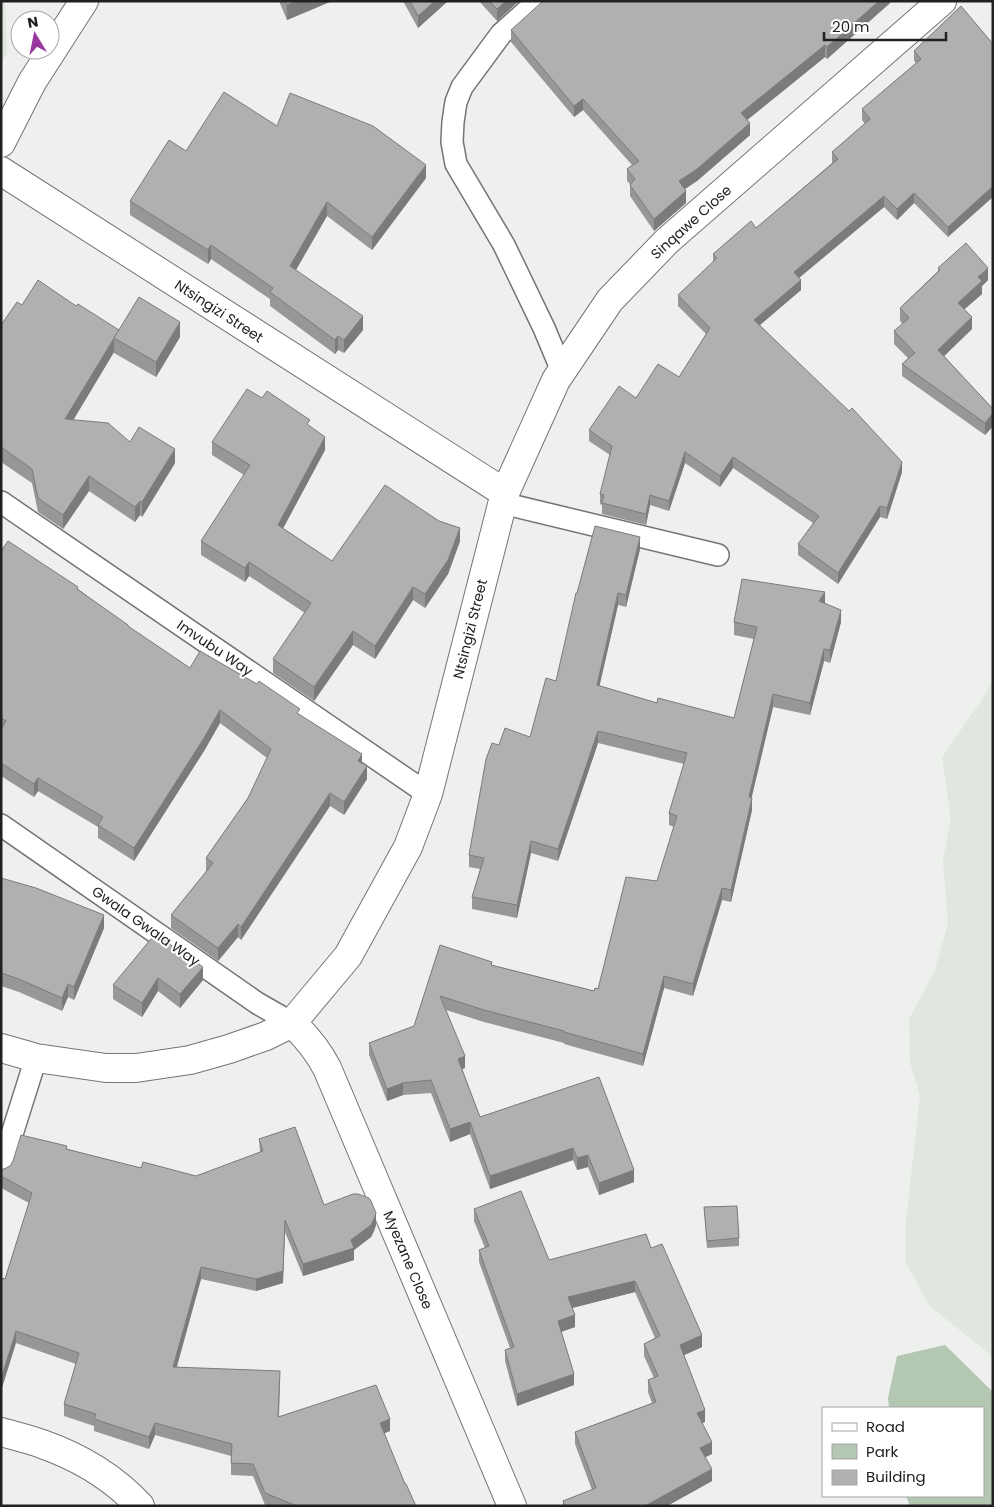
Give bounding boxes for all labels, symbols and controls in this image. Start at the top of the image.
north arrow [10,10,60,60]
scale bar [824,10,946,42]
text: N [26,11,40,33]
text: 20 m [832,16,870,37]
street label: Sinqawe Close [646,180,736,264]
street label: Ntsingizi Street [171,275,267,347]
street label: Ntsingizi Street [448,577,492,681]
street label: Imvubu Way [173,615,257,681]
street label: Gwala Gwala Way [88,881,204,971]
street label: Myezane Close [378,1208,438,1313]
legend [822,1407,984,1497]
text: Road [866,1416,905,1437]
text: Park [866,1441,898,1462]
text: Building [866,1466,926,1487]

